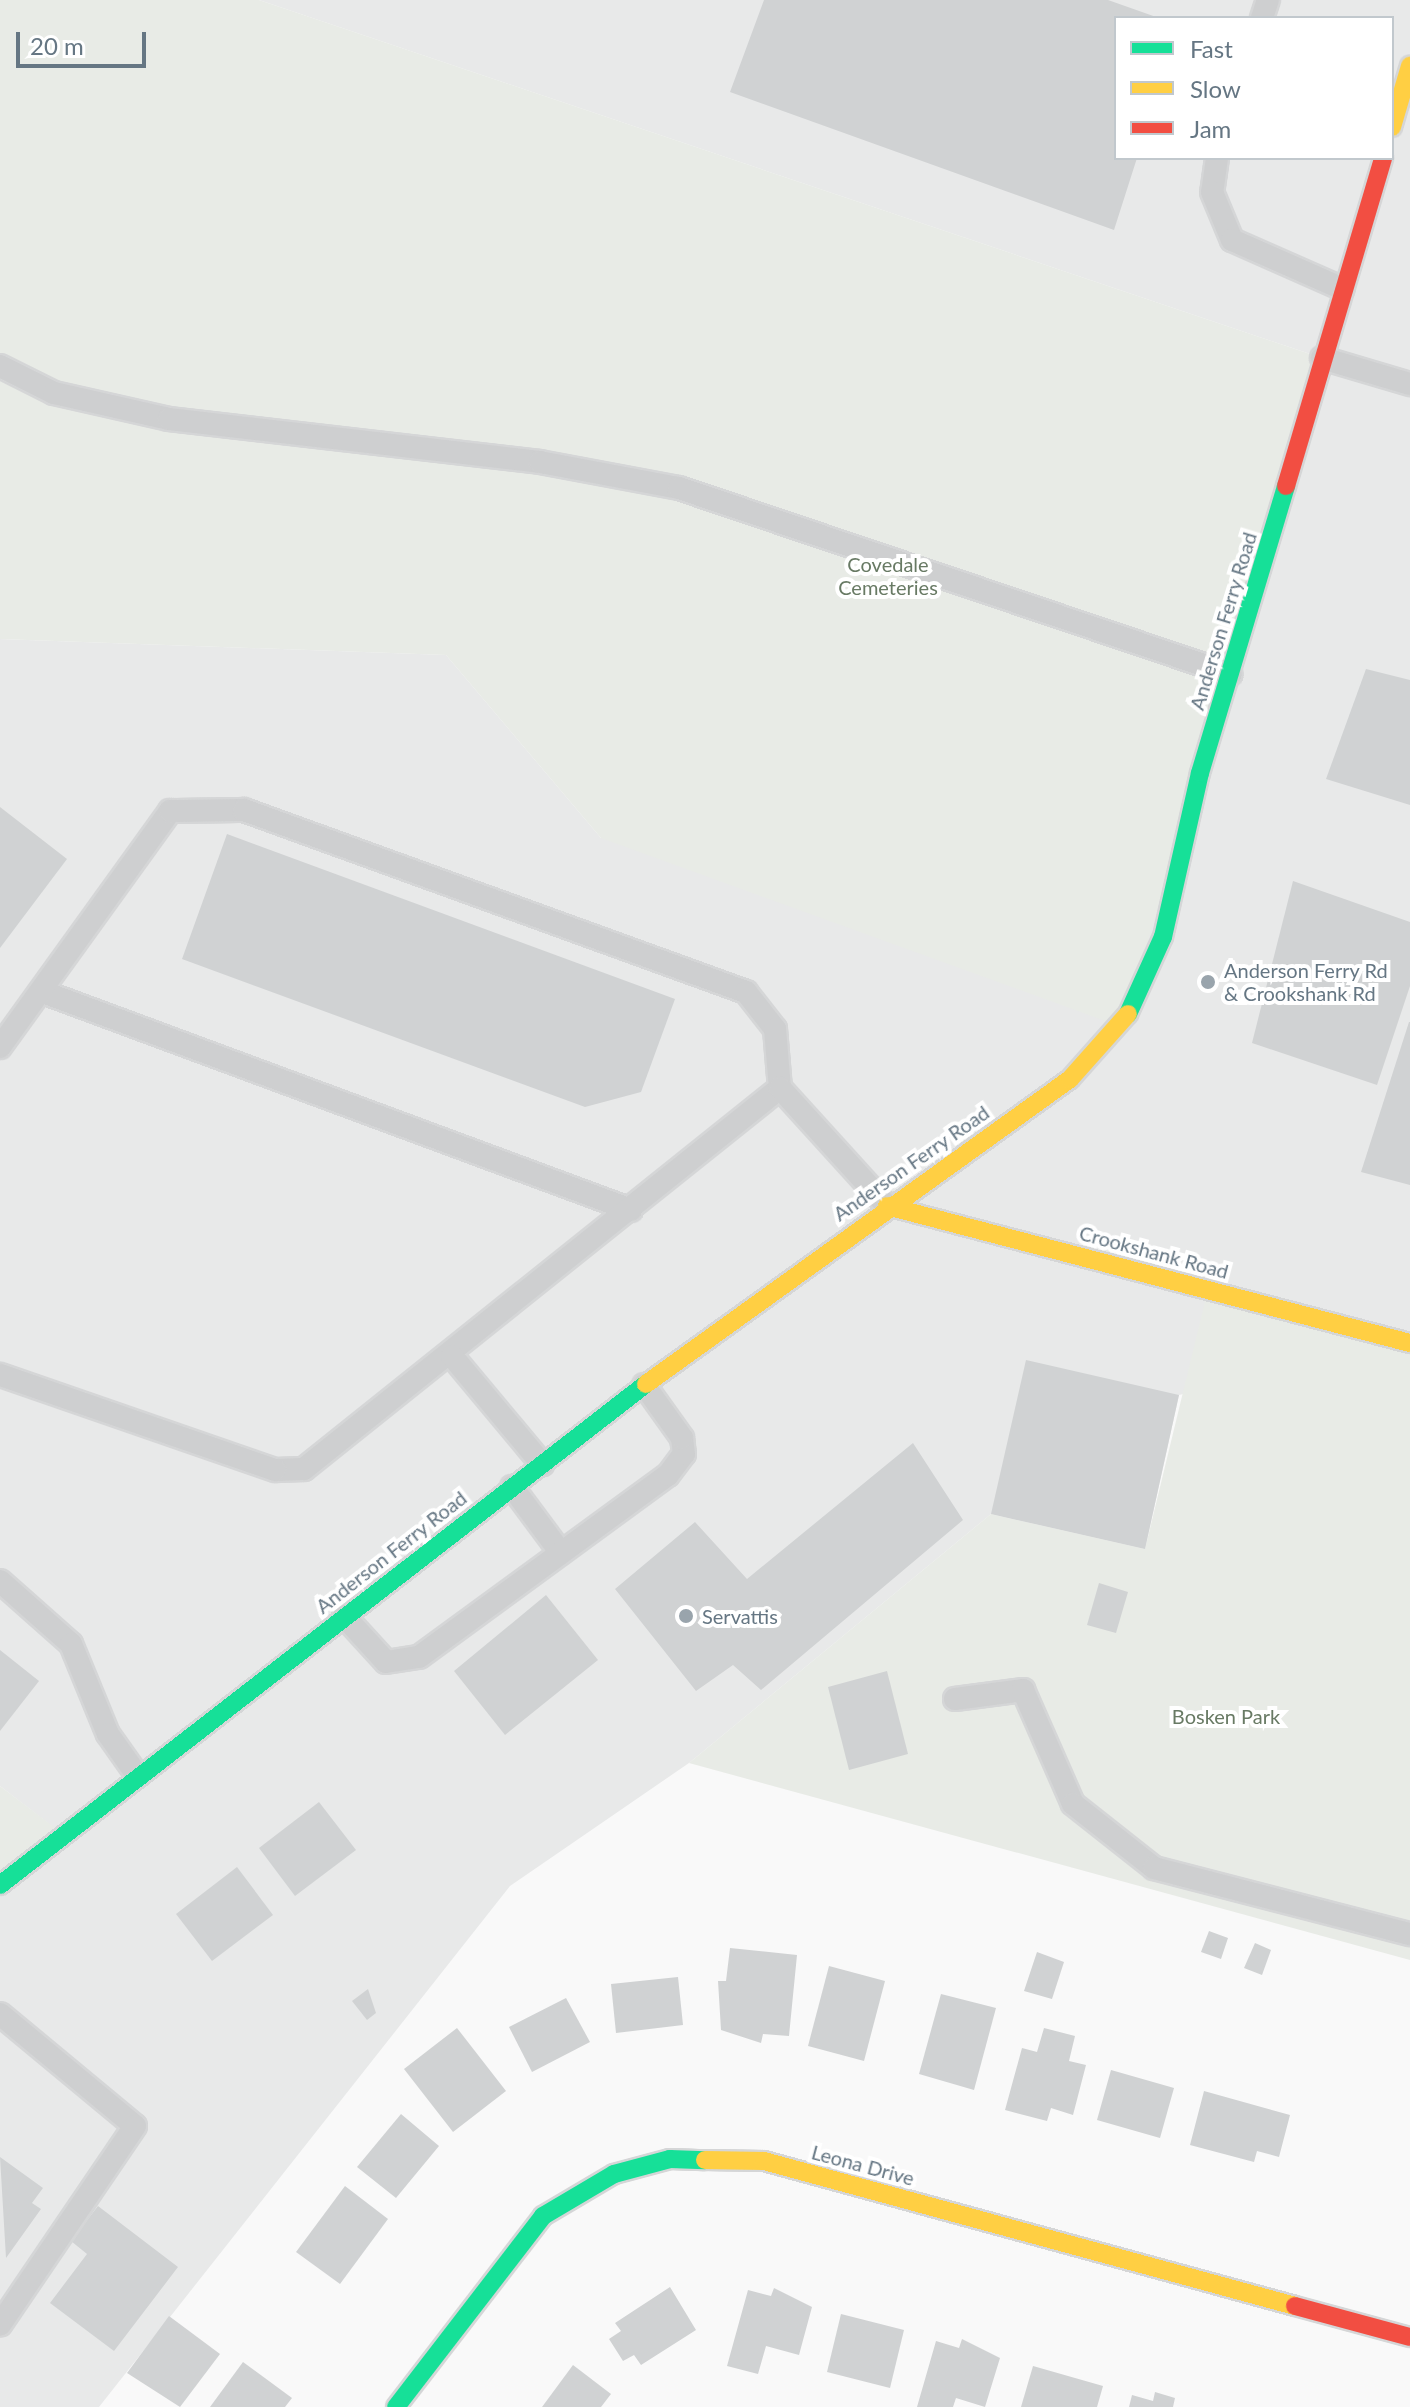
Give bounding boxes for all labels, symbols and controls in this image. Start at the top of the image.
scale bar [20,16,150,66]
legend [1114,16,1394,160]
text: 20 m [30,31,84,60]
text: Fast [1190,34,1233,63]
text: Slow [1190,74,1241,103]
text: Jam [1190,114,1231,143]
street label: Anderson Ferry Road [1184,529,1262,713]
park label: Covedale Cemeteries [838,552,938,599]
place label: Anderson Ferry Rd & Crookshank Rd [1224,958,1388,1005]
marker: Anderson Ferry Rd & Crookshank Rd [1199,973,1217,991]
street label: Anderson Ferry Road [828,1100,994,1226]
street label: Crookshank Road [1077,1221,1231,1283]
street label: Anderson Ferry Road [311,1486,471,1618]
place label: Servattis [702,1604,778,1628]
marker: Servattis [677,1607,695,1625]
park label: Bosken Park [1172,1704,1280,1728]
street label: Leona Drive [809,2140,917,2190]

